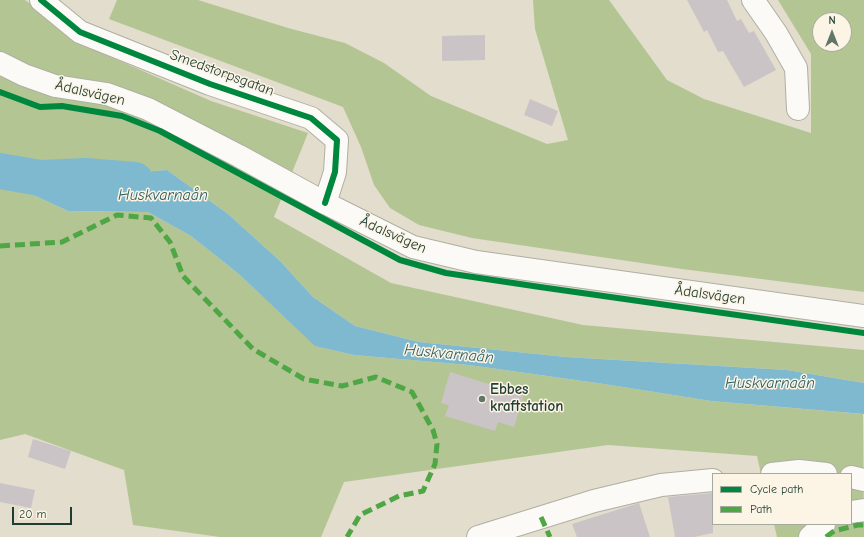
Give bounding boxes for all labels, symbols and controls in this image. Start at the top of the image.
north arrow [812,12,852,52]
text: N [828,14,836,27]
street label: Smedstorpsgatan [167,46,277,100]
street label: Ådalsvägen [53,76,127,110]
water label: Huskvarnaån [118,185,208,205]
street label: Ådalsvägen [357,212,429,258]
street label: Ådalsvägen [673,281,747,309]
water label: Huskvarnaån [403,341,495,367]
water label: Huskvarnaån [725,373,815,393]
place label: Ebbes kraftstation [490,381,563,416]
marker: Ebbes kraftstation [477,394,487,404]
legend [712,473,852,525]
text: Cycle path [750,482,803,496]
scale bar [14,499,74,525]
text: Path [750,502,772,516]
text: 20 m [19,507,47,521]

